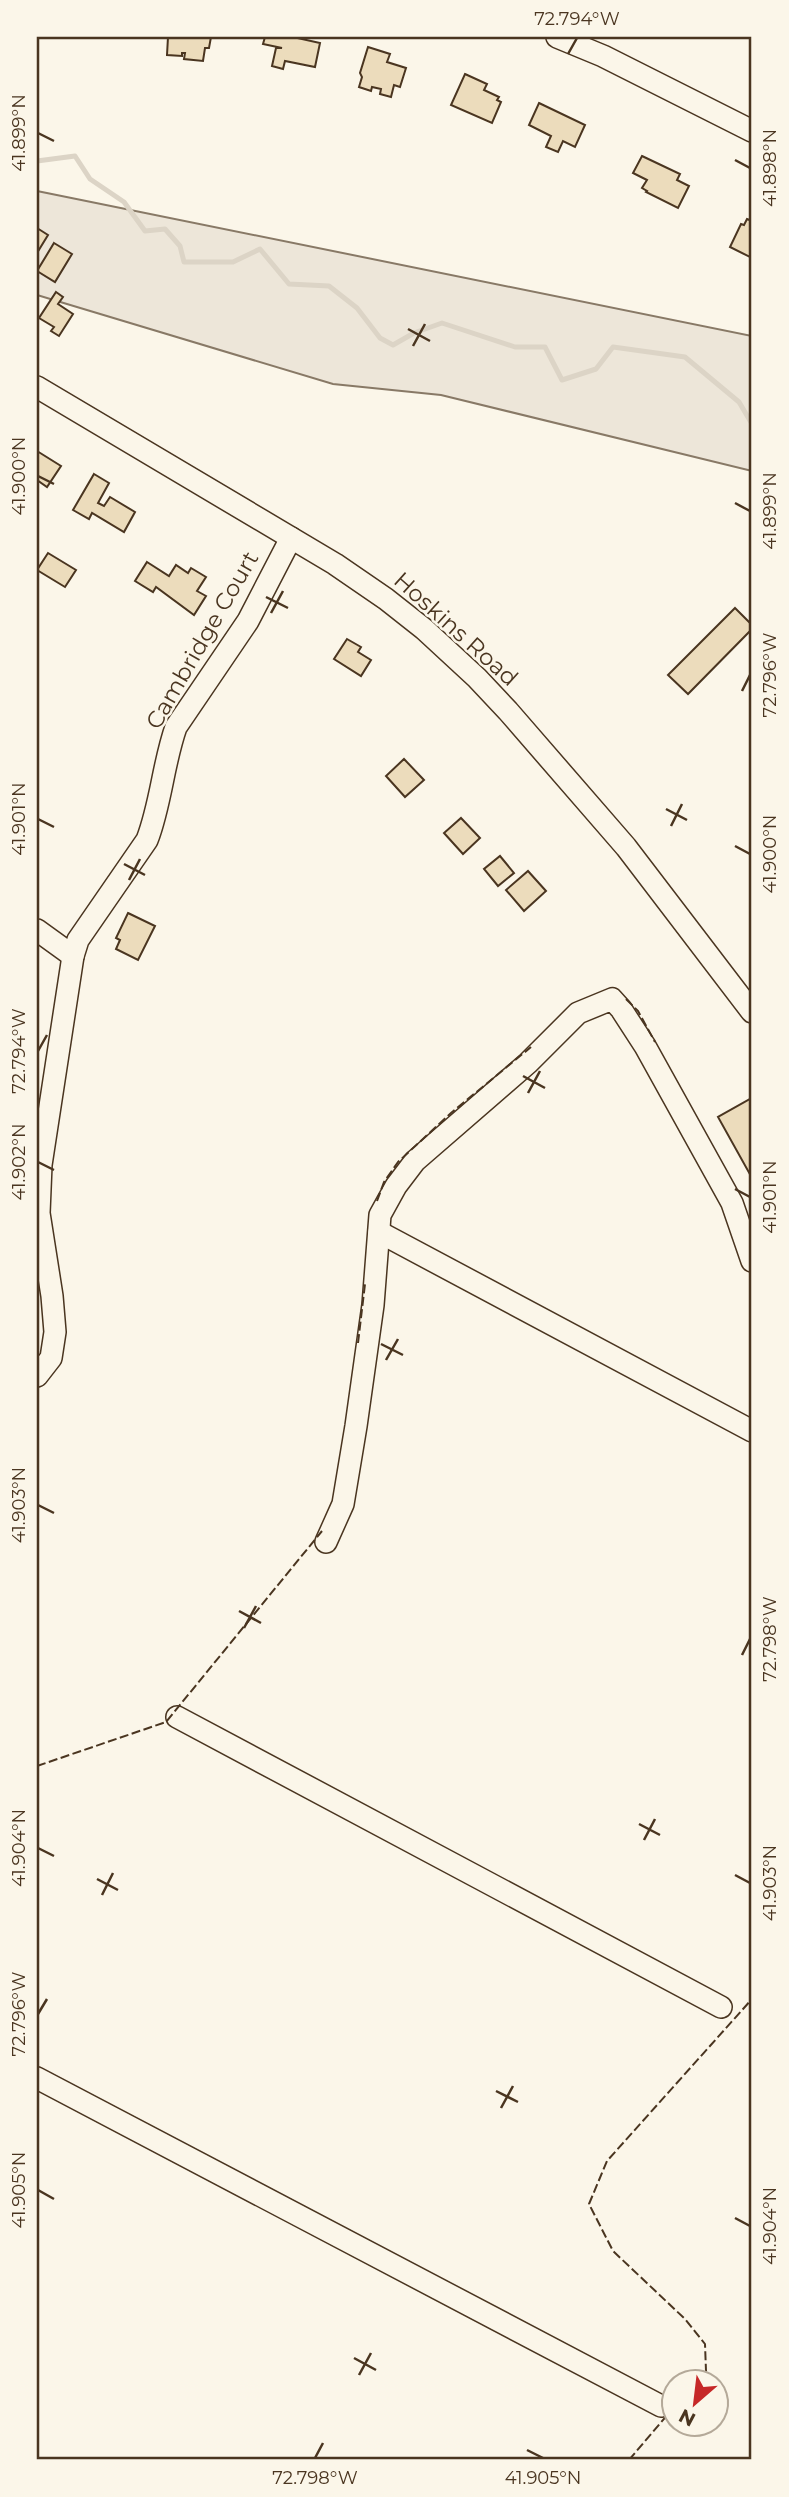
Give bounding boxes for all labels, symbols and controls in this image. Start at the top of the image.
text: 72.794°W [534,8,620,30]
text: 41.899°N [8,94,30,172]
text: 41.898°N [759,129,781,207]
text: 41.900°N [8,437,30,515]
text: 41.899°N [759,472,781,550]
street label: Cambridge Court [140,546,264,734]
street label: Hoskins Road [388,566,524,692]
text: 72.796°W [759,633,781,717]
text: 41.901°N [8,782,30,856]
text: 41.900°N [759,815,781,893]
text: 72.794°W [8,1008,30,1094]
text: 41.902°N [8,1123,30,1201]
text: 41.901°N [759,1160,781,1234]
text: 41.903°N [8,1467,30,1543]
text: 72.798°W [759,1596,781,1682]
text: 41.904°N [8,1809,30,1887]
text: 41.903°N [759,1845,781,1921]
text: 72.796°W [8,1972,30,2056]
text: 41.905°N [8,2152,30,2228]
text: 41.904°N [759,2187,781,2265]
north arrow [660,2368,730,2438]
text: N [675,2404,699,2431]
text: 72.798°W [272,2467,358,2489]
text: 41.905°N [505,2467,581,2489]

